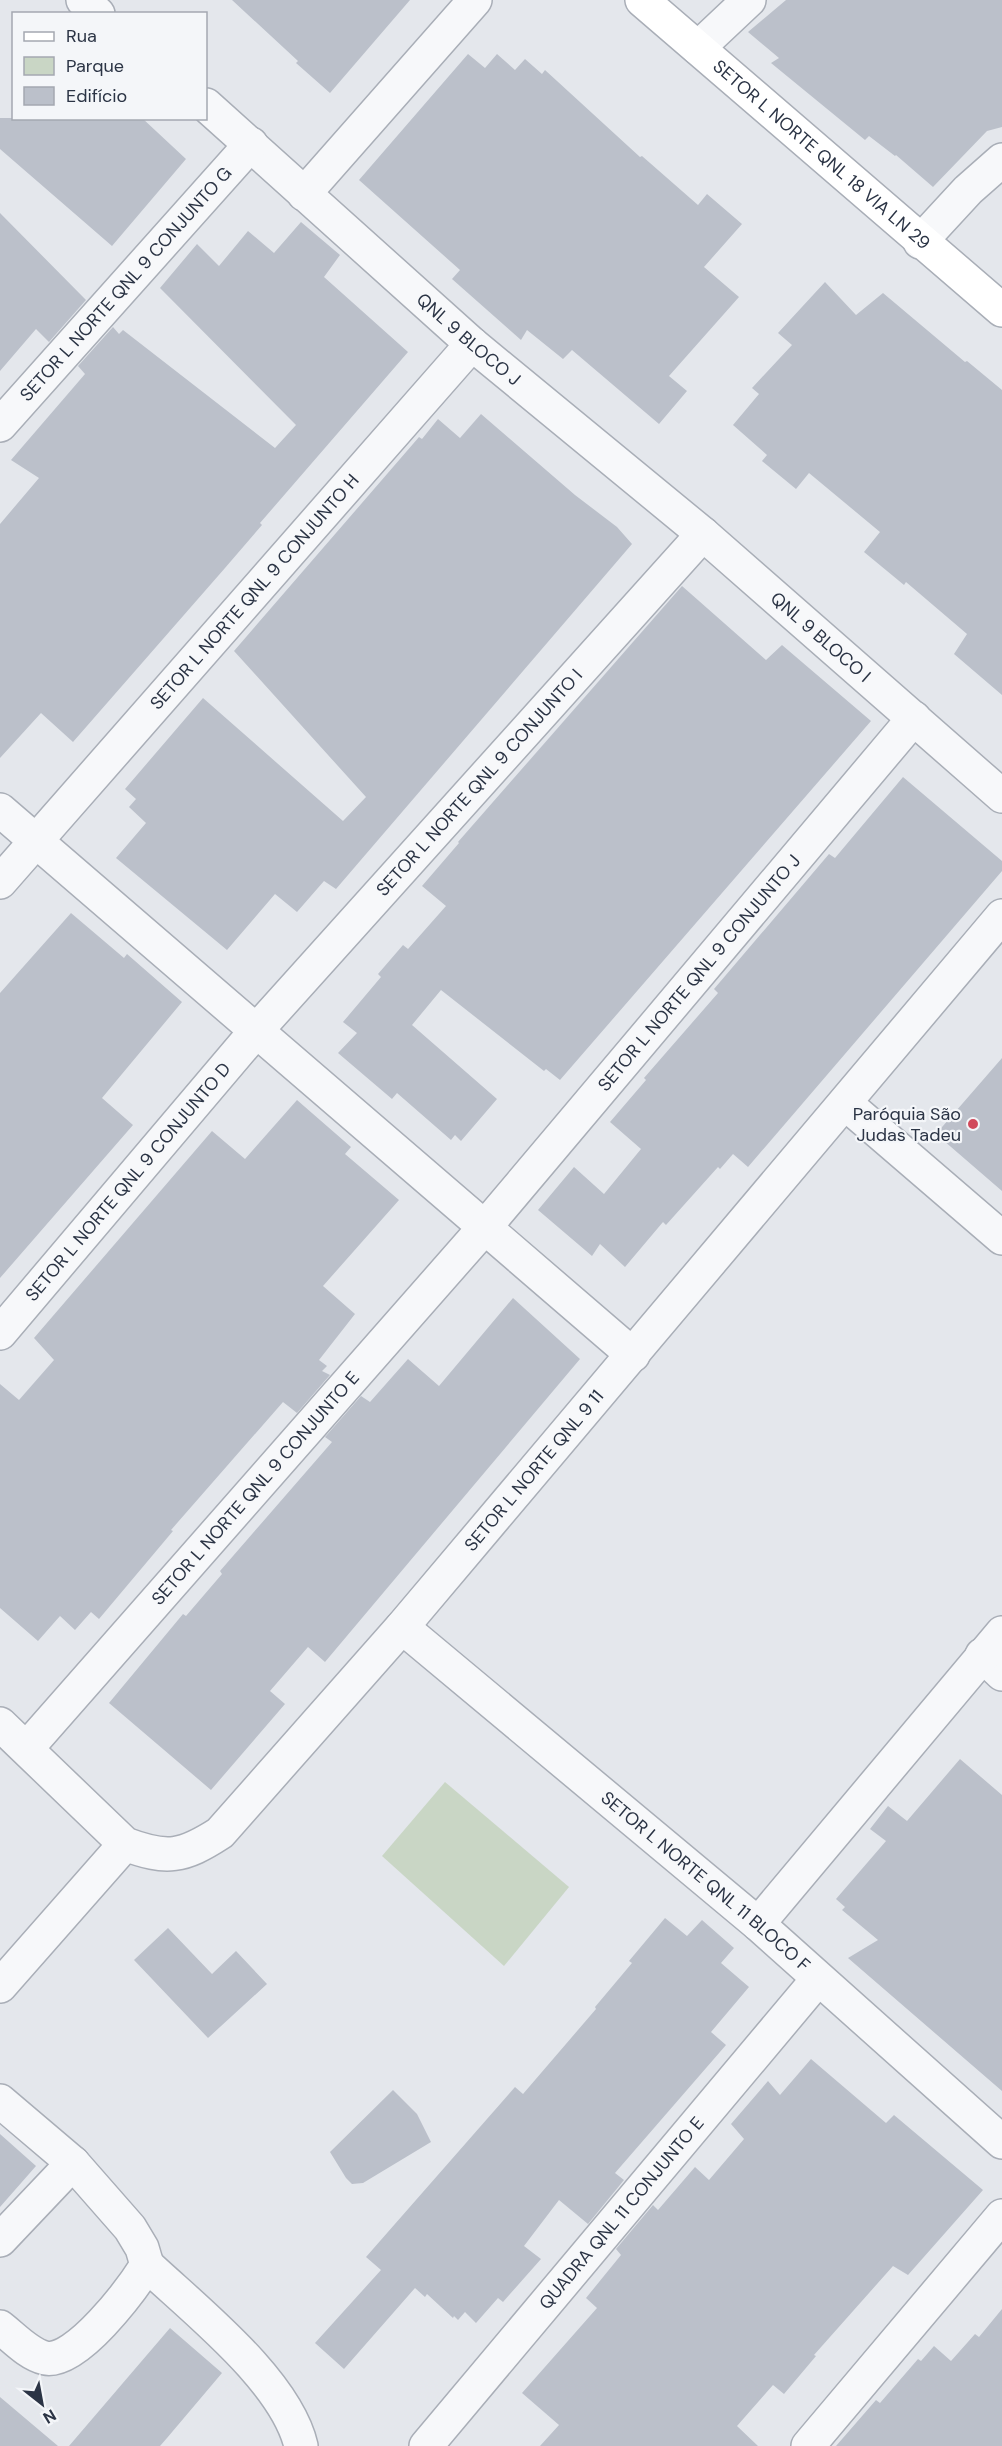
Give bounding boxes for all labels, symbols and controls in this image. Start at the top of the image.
legend [12,12,207,120]
text: Rua [66,24,97,48]
text: Parque [66,54,124,78]
street label: SETOR L NORTE QNL 18 VIA LN 29 [708,54,935,255]
text: Edifício [66,84,127,108]
street label: SETOR L NORTE QNL 9 CONJUNTO G [15,161,237,407]
street label: QNL 9 BLOCO J [411,288,526,391]
street label: SETOR L NORTE QNL 9 CONJUNTO H [145,469,364,715]
street label: QNL 9 BLOCO I [765,587,876,687]
street label: SETOR L NORTE QNL 9 CONJUNTO I [371,664,588,901]
street label: SETOR L NORTE QNL 9 CONJUNTO J [592,849,806,1096]
street label: SETOR L NORTE QNL 9 CONJUNTO D [20,1058,236,1306]
place label: Paróquia São Judas Tadeu [853,1102,961,1147]
marker: Paróquia São Judas Tadeu [966,1117,980,1131]
street label: SETOR L NORTE QNL 9 CONJUNTO E [146,1366,365,1610]
street label: SETOR L NORTE QNL 9 11 [459,1385,609,1556]
street label: SETOR L NORTE QNL 11 BLOCO F [596,1786,815,1977]
street label: QUADRA QNL 11 CONJUNTO E [534,2112,709,2315]
north arrow [12,2374,72,2434]
text: N [39,2404,60,2428]

